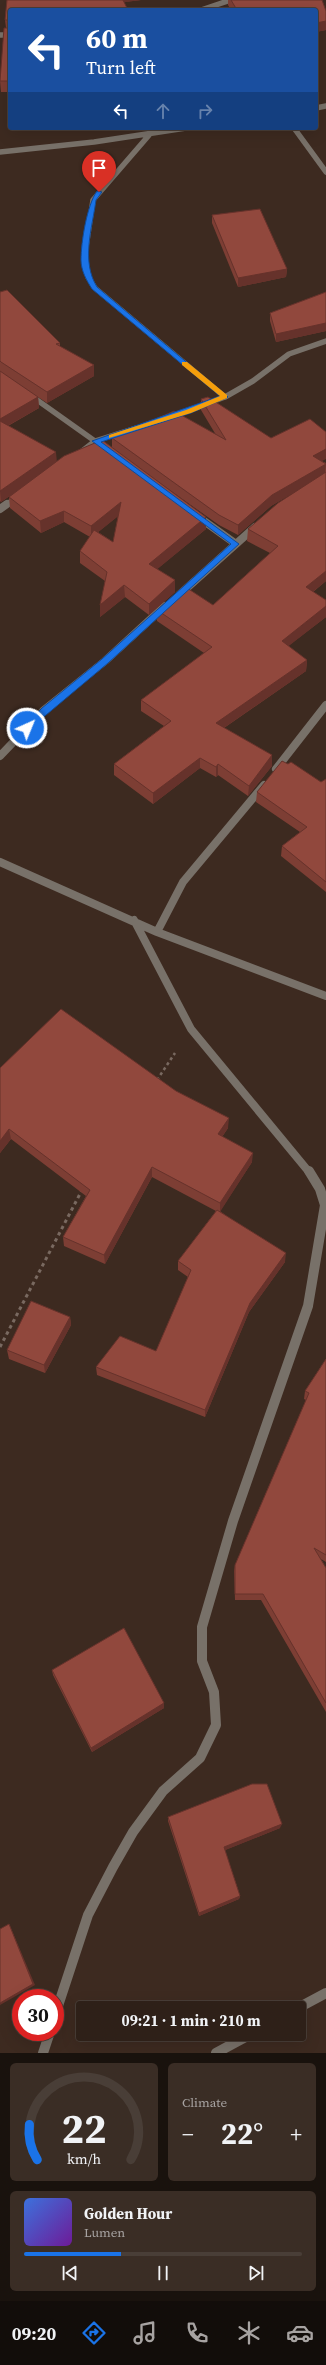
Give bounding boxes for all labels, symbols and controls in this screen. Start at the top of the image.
text: 60 m [86,19,148,57]
icon: left [20,24,72,76]
text: Turn left [86,55,156,80]
icon: left [110,100,132,122]
icon: ahead [152,100,174,122]
icon: right [194,100,216,122]
pin [82,151,116,192]
icon: arrive [88,157,110,179]
position arrow [6,707,48,749]
speed limit sign: 30 [12,1989,64,2041]
text: 09:21 · 1 min · 210 m [122,2010,261,2031]
text: Climate [182,2094,227,2111]
text: 22 [61,2100,107,2157]
text: 22° [221,2113,263,2154]
text: − [182,2119,194,2149]
text: + [290,2119,302,2149]
text: km/h [67,2149,101,2169]
text: Golden Hour [84,2203,172,2224]
text: Lumen [84,2224,125,2241]
icon: previous [59,2262,81,2284]
icon: pause [152,2262,174,2284]
icon: next [245,2262,267,2284]
icon: directions [80,2319,108,2347]
icon: music [131,2319,159,2347]
icon: phone [183,2319,211,2347]
icon: climate [235,2319,263,2347]
icon: car [286,2319,314,2347]
text: 09:20 [12,2321,56,2346]

